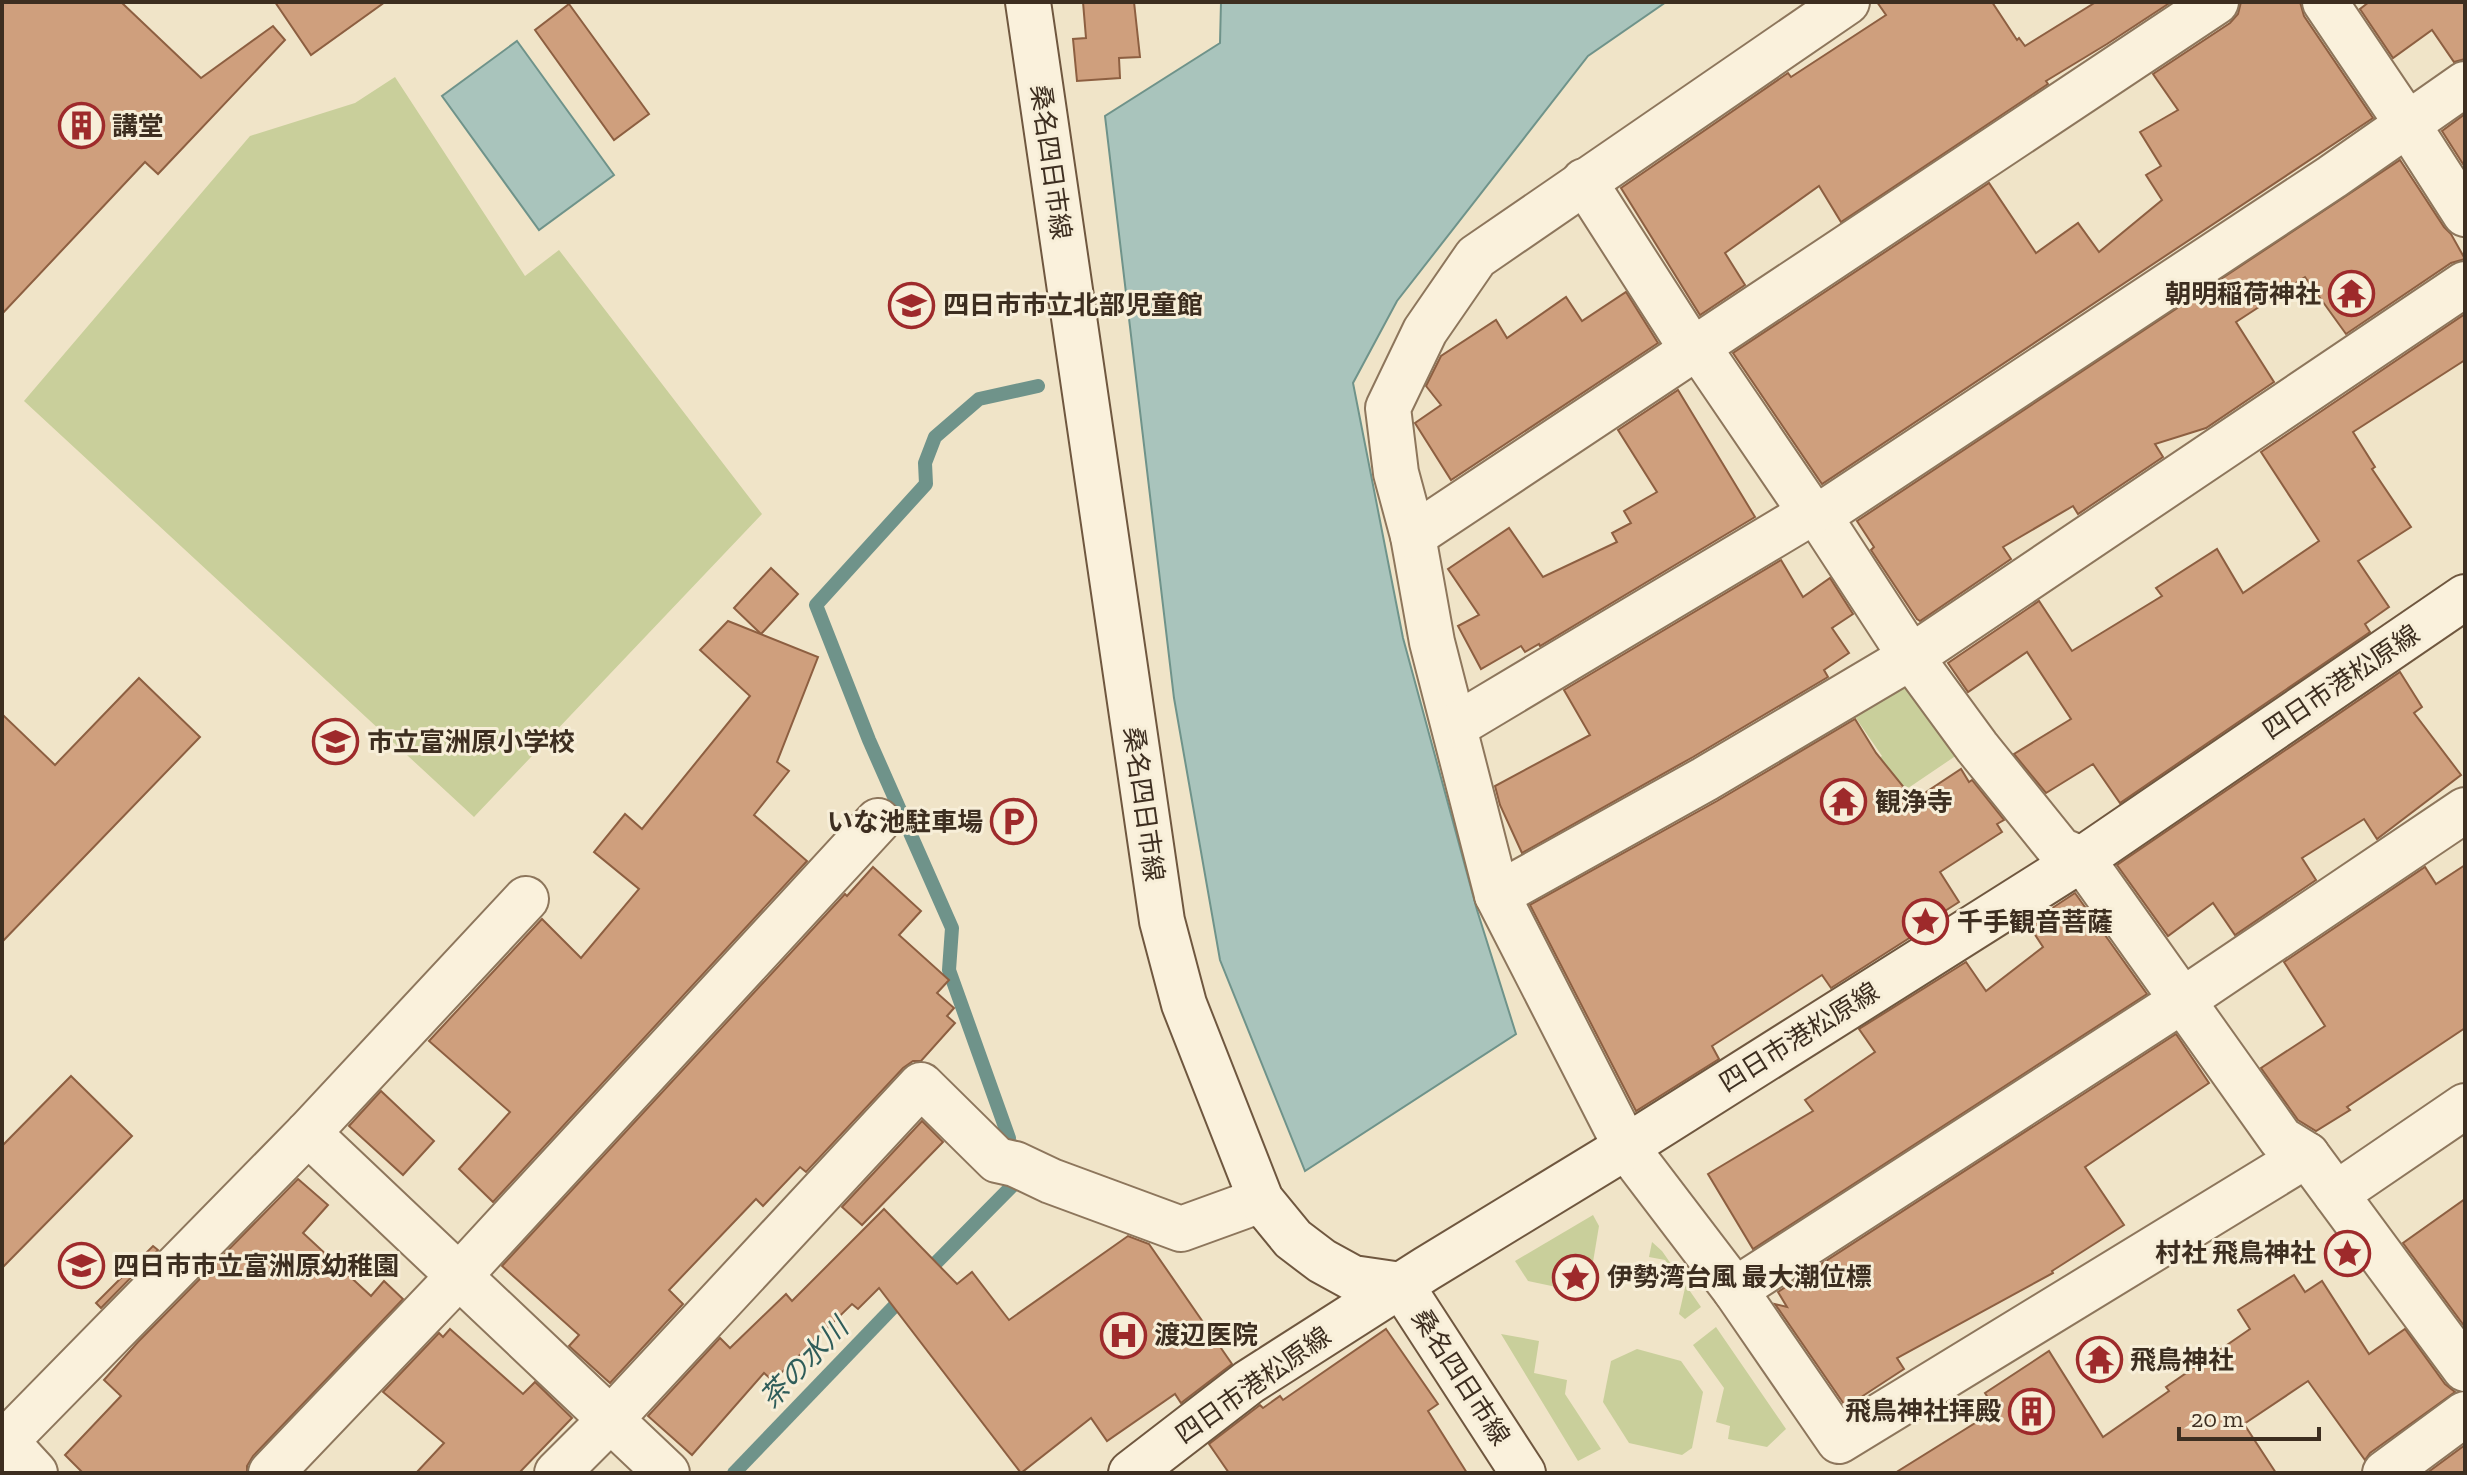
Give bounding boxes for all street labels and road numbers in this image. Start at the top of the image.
street label: 桑名四日市線 [1024,83,1078,241]
street label: 四日市港松原線 [2257,618,2425,746]
street label: 桑名四日市線 [1117,725,1171,883]
street label: 四日市港松原線 [1713,975,1885,1099]
street label: 桑名四日市線 [1405,1303,1517,1451]
street label: 四日市港松原線 [1169,1320,1337,1450]

